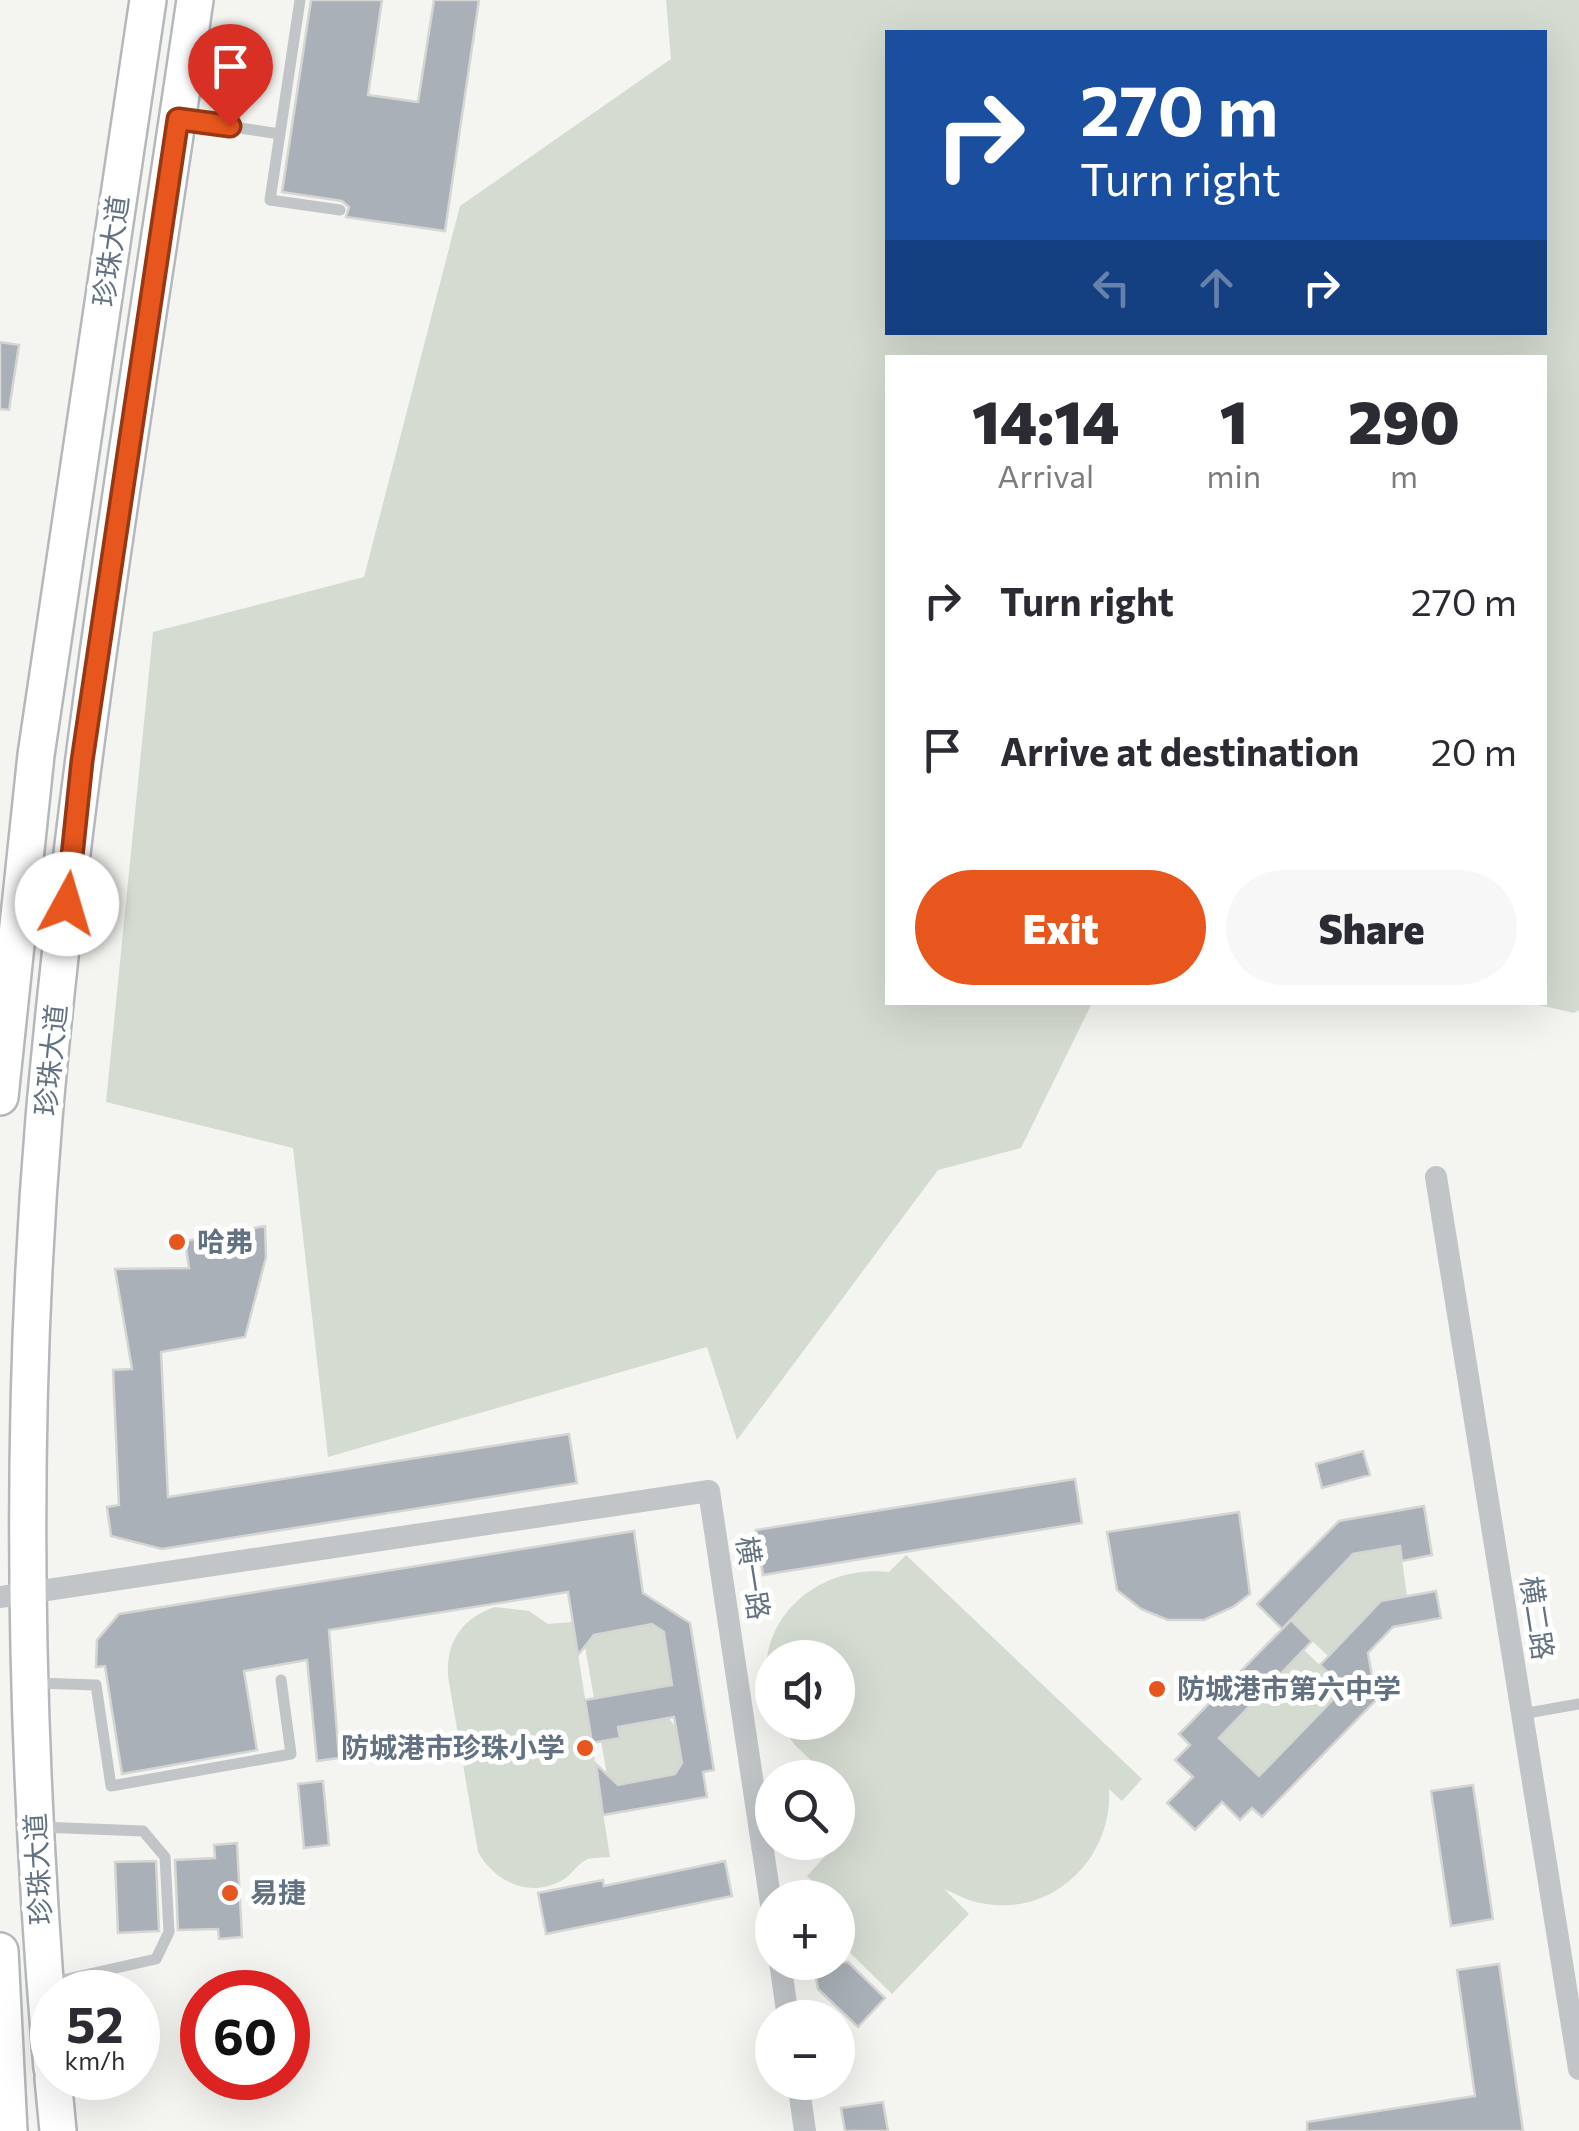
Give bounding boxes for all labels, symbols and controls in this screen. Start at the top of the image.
pin [188,24,273,127]
icon: arrive [203,39,258,94]
text: 270 m [1080,65,1278,150]
icon: right [915,70,1045,200]
text: Turn right [1080,150,1281,205]
street label: 珍珠大道 [85,193,135,309]
icon: left [1084,260,1139,315]
icon: ahead [1189,260,1244,315]
icon: right [1294,260,1349,315]
text: 14:14 [972,383,1119,456]
text: 1 [1220,383,1248,456]
text: 290 [1348,383,1460,456]
text: Arrival [997,455,1094,495]
text: min [1207,455,1261,495]
text: m [1390,455,1418,495]
icon: right [915,573,970,628]
text: Turn right [1000,577,1174,624]
text: 270 m [1411,577,1517,624]
icon: arrive [915,723,970,778]
text: Arrive at destination [1000,727,1359,774]
text: 20 m [1431,727,1517,774]
position arrow [15,852,119,956]
button: Exit [915,870,1206,985]
button: Share [1226,870,1517,985]
street label: 珍珠大道 [27,1002,73,1117]
place label: 哈弗 [197,1224,253,1258]
marker: 哈弗 [166,1231,188,1253]
street label: 横一路 [731,1534,777,1622]
street label: 横二路 [1515,1574,1561,1662]
map controls [755,1640,855,2100]
button: sound [755,1640,855,1740]
place label: 防城港市第六中学 [1177,1671,1401,1705]
marker: 防城港市第六中学 [1146,1678,1168,1700]
place label: 防城港市珍珠小学 [341,1730,565,1764]
marker: 防城港市珍珠小学 [574,1737,596,1759]
button: search [755,1760,855,1860]
street label: 珍珠大道 [17,1812,57,1926]
place label: 易捷 [250,1875,306,1909]
button: + [755,1880,855,1980]
marker: 易捷 [219,1882,241,1904]
speed limit sign: 60 [180,1970,310,2100]
text: 52 [66,1992,124,2053]
button: − [755,2000,855,2100]
text: km/h [65,2045,125,2075]

